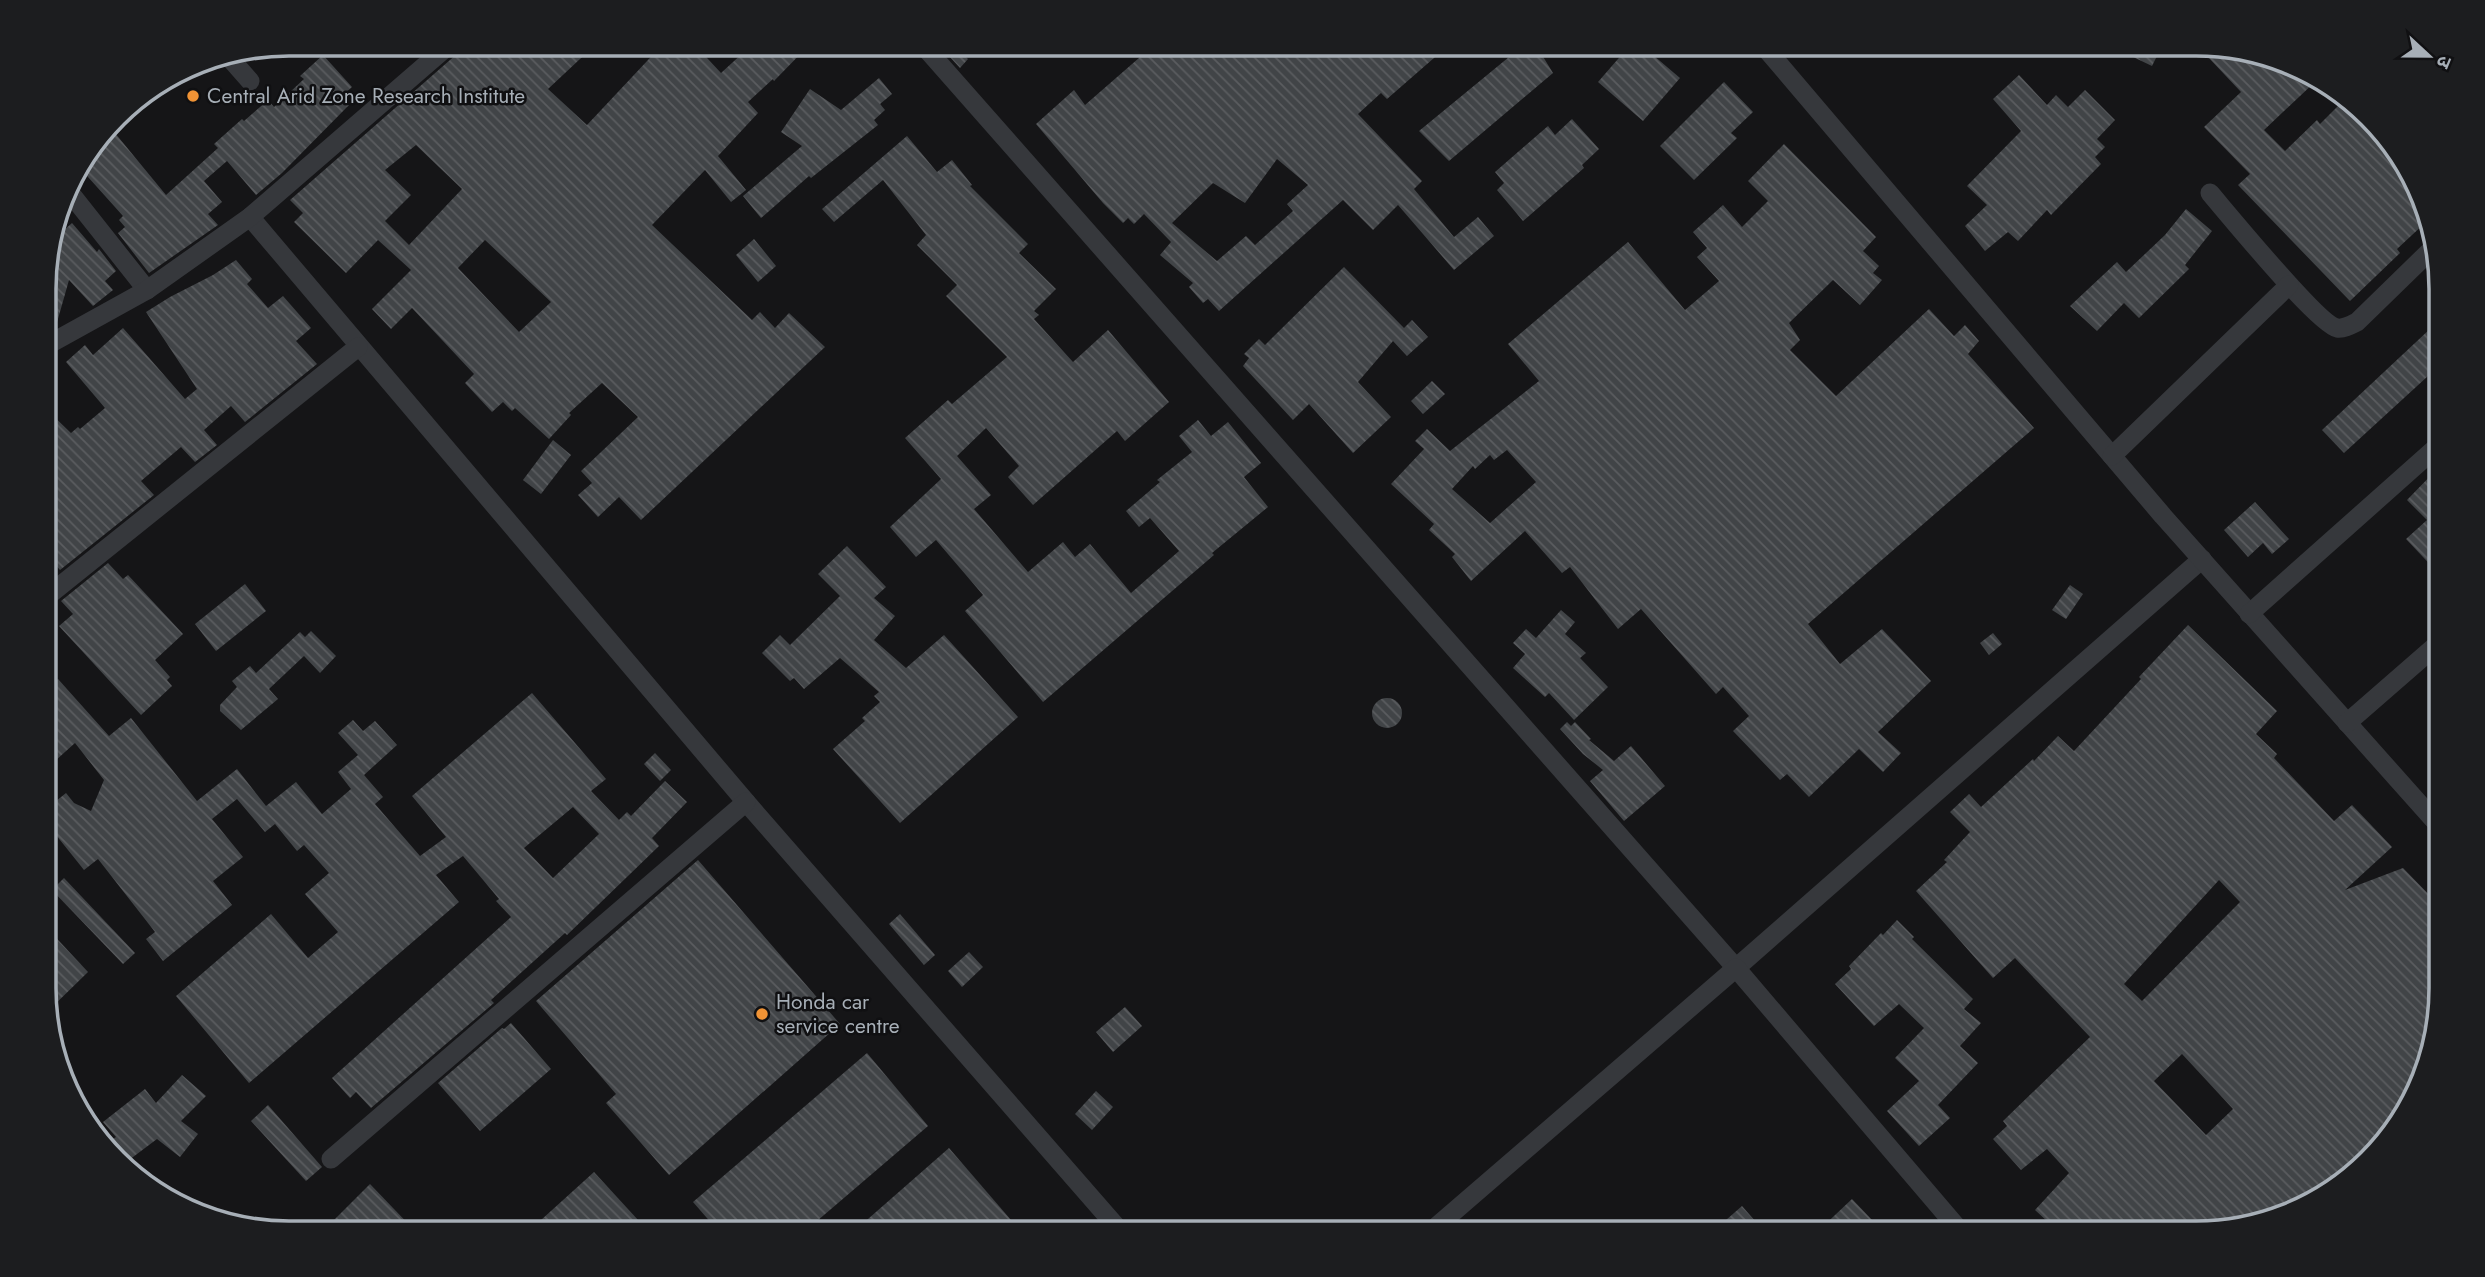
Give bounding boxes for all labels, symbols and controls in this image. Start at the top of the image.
north arrow [2394,21,2464,91]
text: उ [2429,52,2459,73]
place label: Central Arid Zone Research Institute [207,81,525,111]
marker: Central Arid Zone Research Institute [185,88,201,104]
place label: Honda car service centre [776,987,900,1041]
marker: Honda car service centre [754,1006,770,1022]

